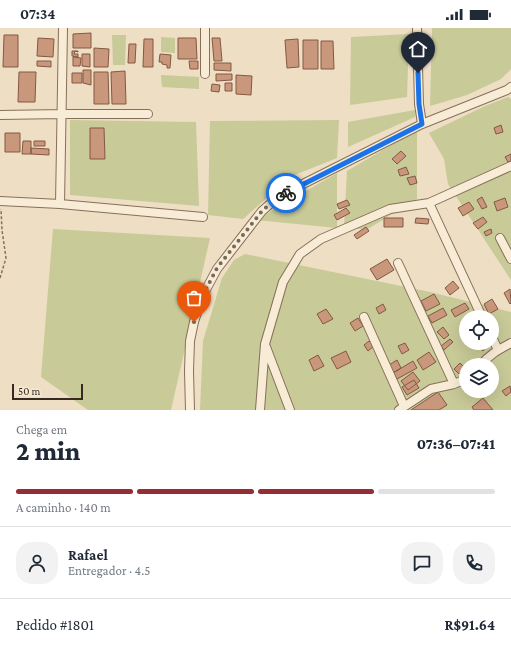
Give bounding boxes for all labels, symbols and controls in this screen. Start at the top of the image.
text: 07:34 [20,6,55,22]
pin [401,32,435,73]
icon: home [407,38,429,60]
courier [266,173,306,213]
icon: bike [275,182,297,204]
pin [177,281,211,322]
icon: bag [183,287,205,309]
map controls [459,310,499,398]
button: locate [459,310,499,350]
button: layers [459,358,499,398]
scale bar [12,382,83,401]
text: 50 m [18,385,40,397]
text: Chega em [16,422,67,437]
text: 07:36–07:41 [417,436,495,452]
text: 2 min [16,437,80,466]
text: A caminho · 140 m [16,500,111,515]
button: person [16,542,58,584]
button: chat [401,542,443,584]
button: phone [453,542,495,584]
text: Rafael [68,547,108,563]
text: Entregador · 4.5 [68,563,150,578]
text: Pedido #1801 [16,617,94,633]
text: R$91.64 [444,617,495,633]

